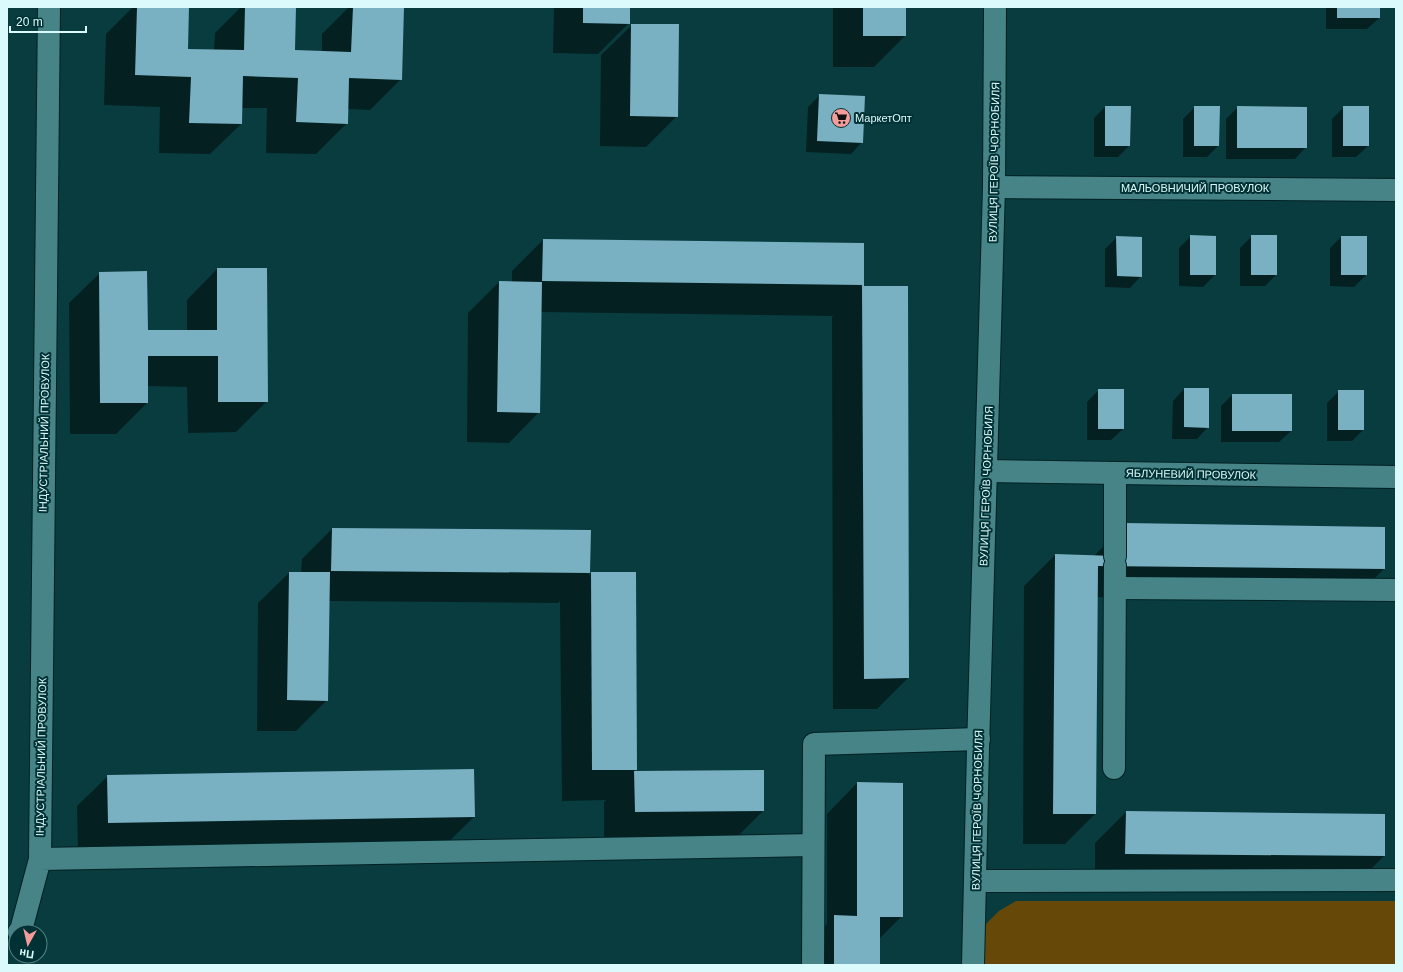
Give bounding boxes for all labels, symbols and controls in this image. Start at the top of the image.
scale bar [10,8,86,34]
text: 20 m [16,15,43,29]
street label: ВУЛИЦЯ ГЕРОЇВ ЧОРНОБИЛЯ [987,82,1001,242]
supermarket icon: МаркетОпт [830,107,852,129]
place label: МаркетОпт [855,112,912,124]
street label: МАЛЬОВНИЧИЙ ПРОВУЛОК [1121,182,1270,194]
street label: ІНДУСТРІАЛЬНИЙ ПРОВУЛОК [37,353,51,512]
street label: ВУЛИЦЯ ГЕРОЇВ ЧОРНОБИЛЯ [977,406,995,566]
street label: ЯБЛУНЕВИЙ ПРОВУЛОК [1126,467,1257,481]
street label: ІНДУСТРІАЛЬНИЙ ПРОВУЛОК [34,677,48,836]
street label: ВУЛИЦЯ ГЕРОЇВ ЧОРНОБИЛЯ [970,730,984,890]
north arrow [8,924,48,964]
text: Пн [19,947,35,961]

